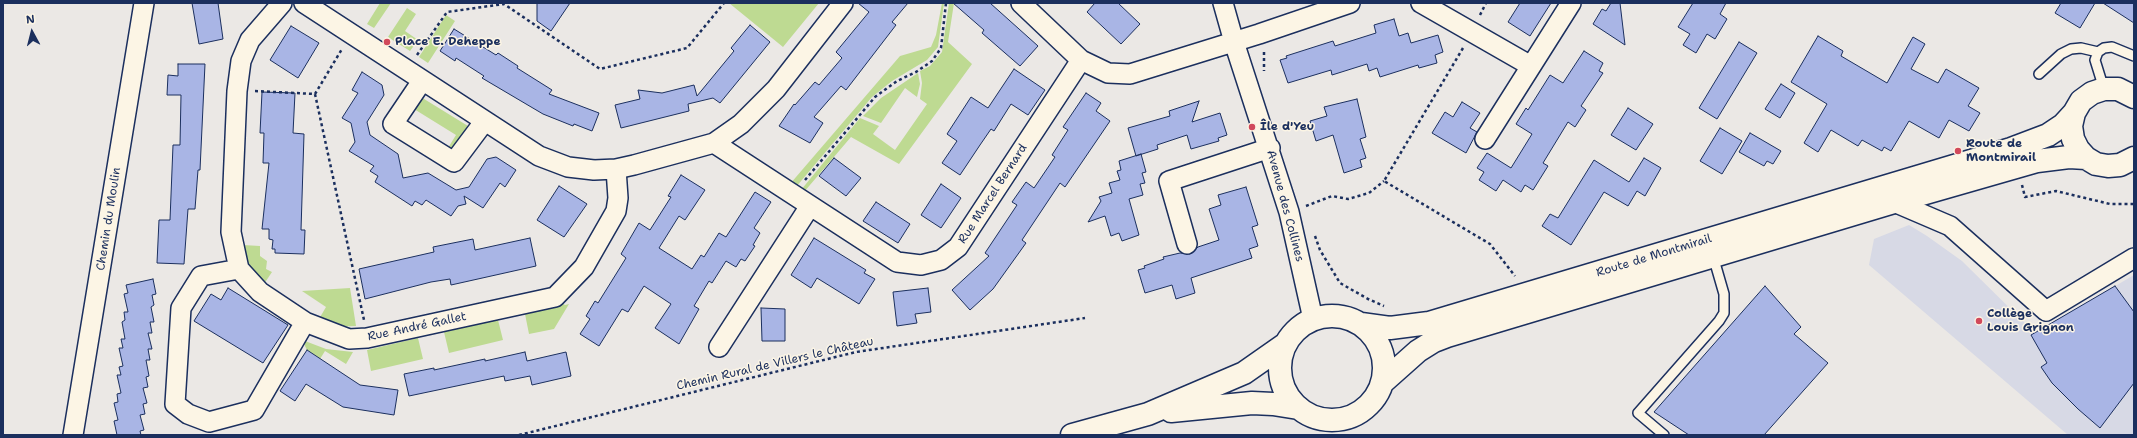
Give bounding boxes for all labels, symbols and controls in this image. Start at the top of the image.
north arrow [12,12,52,52]
text: N [25,12,36,28]
place label: Place E. Deheppe [395,35,501,49]
marker: Place E. Deheppe [382,37,392,47]
place label: Île d'Yeu [1260,120,1314,134]
marker: Île d'Yeu [1247,122,1257,132]
place label: Route de Montmirail [1966,137,2036,165]
street label: Rue Marcel Bernard [955,141,1031,247]
marker: Route de Montmirail [1953,146,1963,156]
street label: Avenue des Collines [1263,149,1307,263]
street label: Chemin du Moulin [94,166,124,272]
street label: Route de Montmirail [1595,232,1713,280]
place label: Collège Louis Grignon [1987,307,2074,335]
street label: Rue André Gallet [366,310,468,344]
marker: Collège Louis Grignon [1974,316,1984,326]
street label: Chemin Rural de Villers le Château [675,334,875,394]

